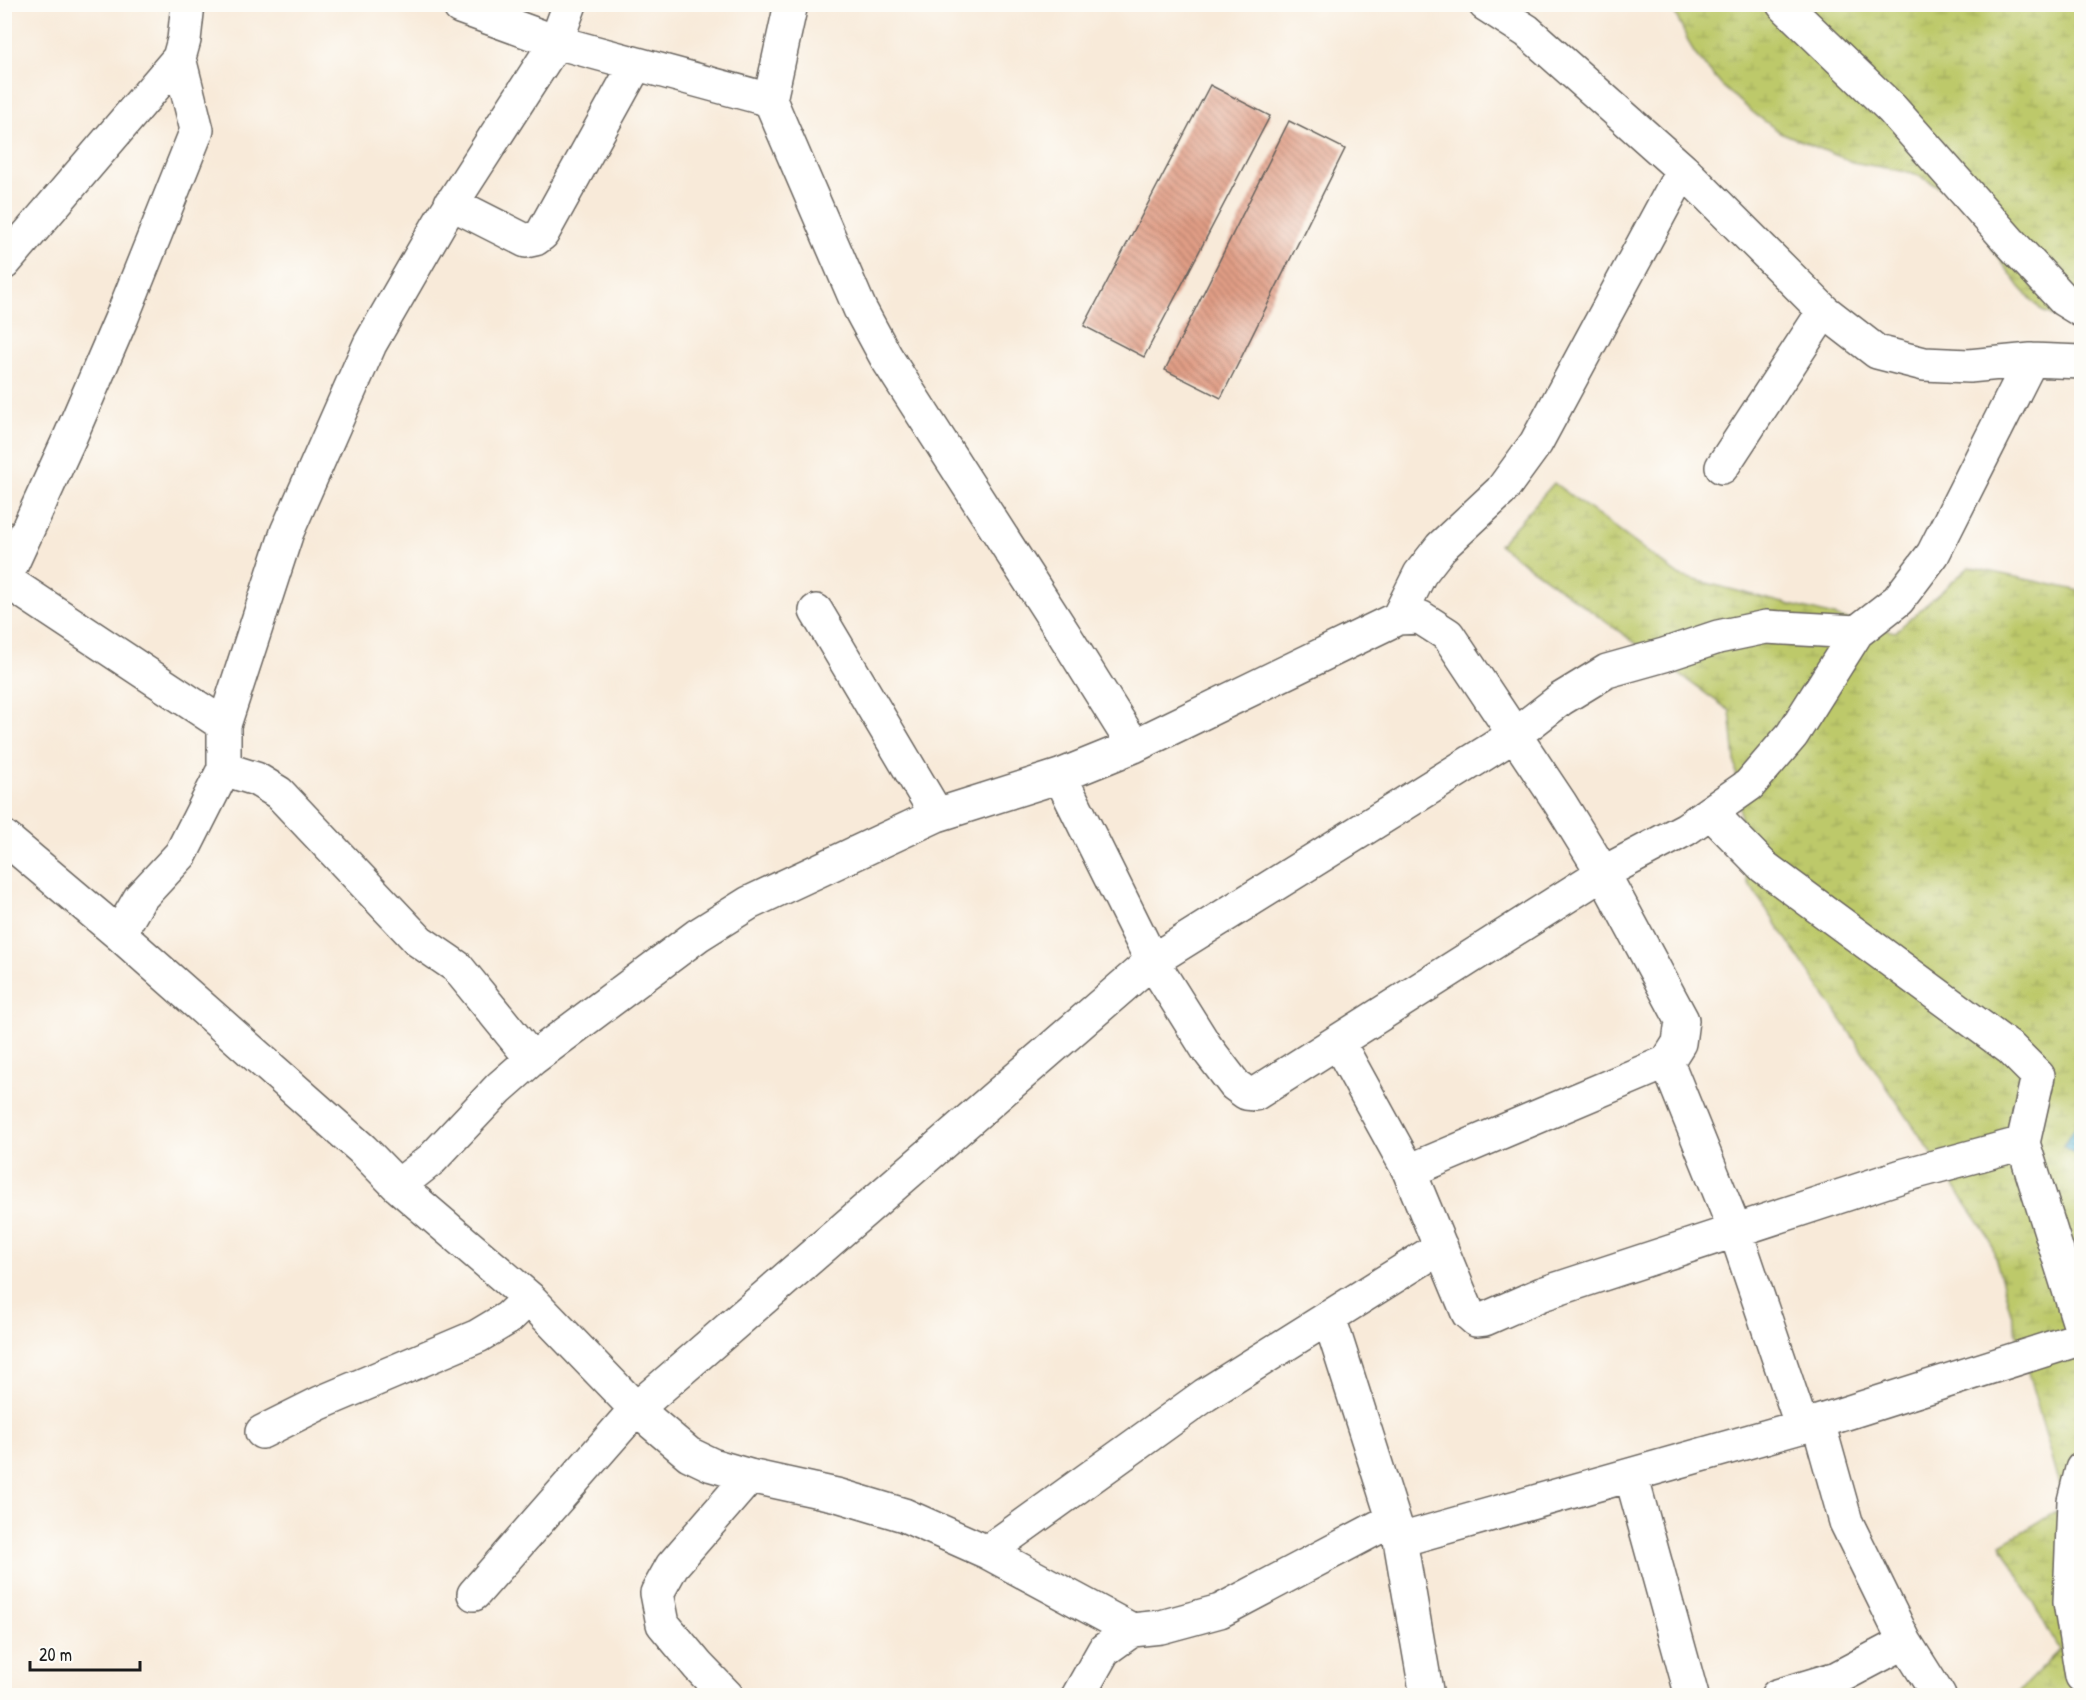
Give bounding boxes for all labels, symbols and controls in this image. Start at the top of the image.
scale bar [30,1634,140,1672]
text: 20 m [39,1642,72,1667]

